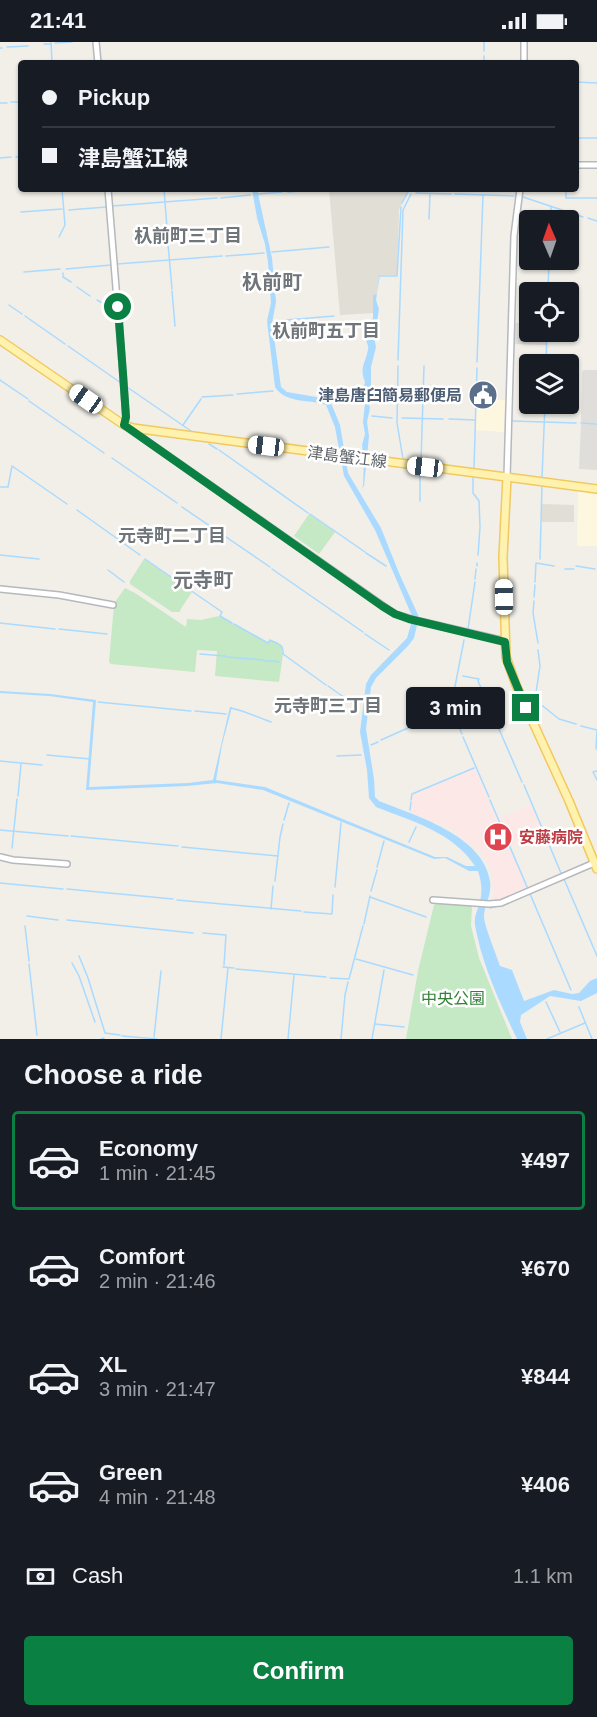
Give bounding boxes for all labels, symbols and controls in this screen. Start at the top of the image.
text: 21:41 [30,8,86,33]
text: Pickup [78,85,150,110]
text: 津島蟹江線 [78,146,188,171]
north arrow [519,210,579,270]
map controls [519,210,579,414]
district label: 杁前町三丁目 [134,226,242,246]
district label: 杁前町 [242,271,302,293]
button: locate [519,282,579,342]
route start [104,293,131,320]
district label: 杁前町五丁目 [272,321,380,341]
button: layers [519,354,579,414]
public building icon: 津島唐臼簡易郵便局 [467,379,499,411]
car [66,381,106,417]
place label: 津島唐臼簡易郵便局 [318,387,462,404]
car [247,435,285,457]
street label: 津島蟹江線 [306,444,388,470]
car [406,456,444,478]
district label: 元寺町二丁目 [118,526,226,546]
district label: 元寺町 [173,569,233,591]
car [495,579,513,615]
callout: 3 min [406,687,505,729]
route end [512,694,539,721]
district label: 元寺町三丁目 [274,696,382,716]
text: 3 min [429,697,482,719]
hospital icon: 安藤病院 [482,821,514,853]
place label: 安藤病院 [519,829,583,846]
park label: 中央公園 [421,990,485,1007]
text: Choose a ride [24,1060,203,1090]
icon: car [27,1134,81,1188]
text: Economy [99,1136,198,1161]
text: ¥497 [521,1148,570,1173]
text: 1 min · 21:45 [99,1162,216,1184]
icon: car [27,1242,81,1296]
text: Comfort [99,1244,185,1269]
text: ¥670 [521,1256,570,1281]
text: 2 min · 21:46 [99,1270,216,1292]
icon: car [27,1350,81,1404]
text: XL [99,1352,127,1377]
text: ¥844 [521,1364,570,1389]
text: 3 min · 21:47 [99,1378,216,1400]
icon: car [27,1458,81,1512]
text: Green [99,1460,163,1485]
text: ¥406 [521,1472,570,1497]
text: 4 min · 21:48 [99,1486,216,1508]
icon: cash [24,1560,57,1593]
text: Cash [72,1563,123,1588]
text: 1.1 km [513,1565,573,1587]
button: Confirm [24,1636,573,1705]

